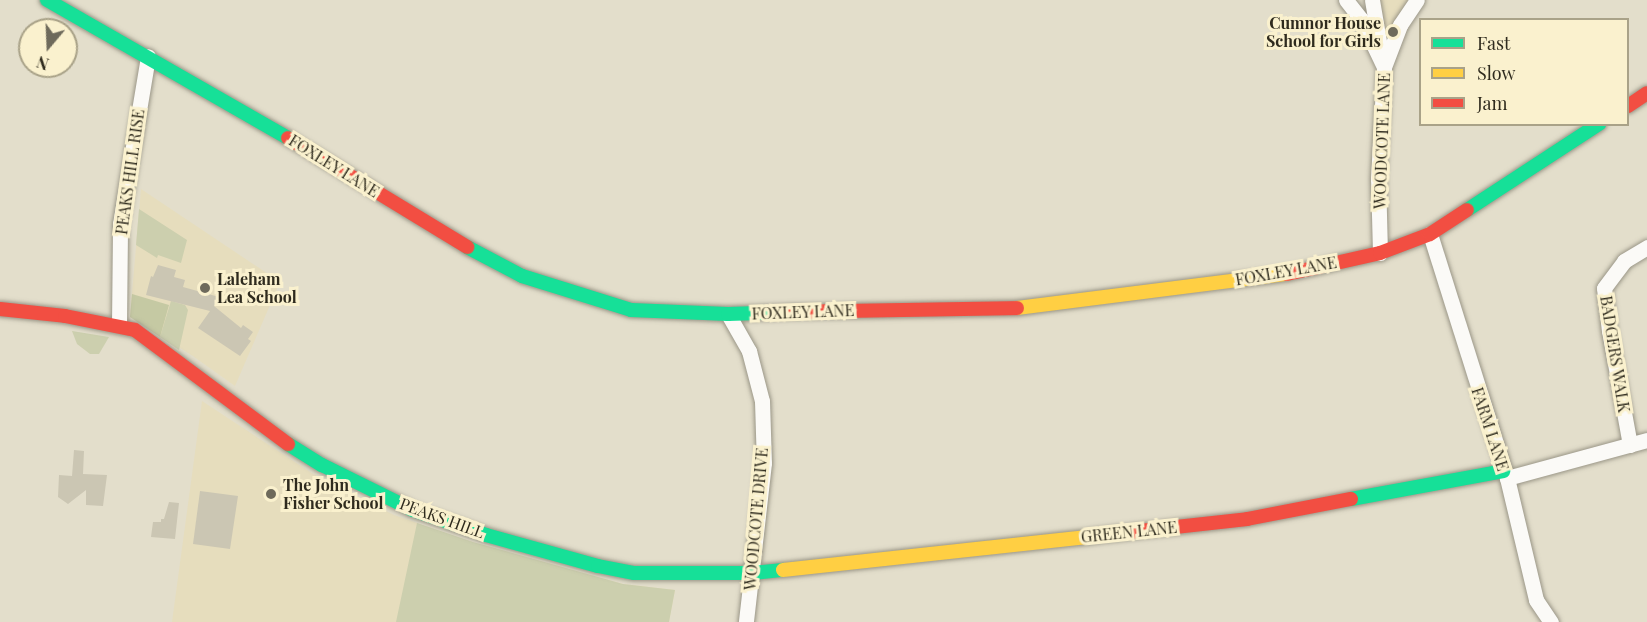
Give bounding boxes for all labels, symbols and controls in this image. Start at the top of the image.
place label: Cumnor House School for Girls [1266,13,1381,51]
north arrow [18,18,78,78]
legend [1419,18,1629,126]
marker: Cumnor House School for Girls [1386,25,1400,39]
text: Fast [1477,31,1510,55]
text: N [34,52,52,75]
text: Slow [1477,61,1515,85]
street label: WOODCOTE LANE [1370,73,1394,209]
text: Jam [1477,91,1507,115]
street label: PEAKS HILL RISE [112,108,148,236]
street label: FOXLEY LANE [285,130,383,202]
street label: FOXLEY LANE [1233,253,1339,289]
place label: Laleham Lea School [217,269,297,307]
marker: Laleham Lea School [198,281,212,295]
street label: BADGERS WALK [1596,294,1634,414]
street label: FOXLEY LANE [751,301,855,323]
street label: FARM LANE [1467,385,1513,473]
street label: WOODCOTE DRIVE [740,447,772,591]
place label: The John Fisher School [283,475,384,513]
marker: The John Fisher School [264,487,278,501]
street label: PEAKS HILL [397,494,487,542]
street label: GREEN LANE [1080,517,1178,547]

